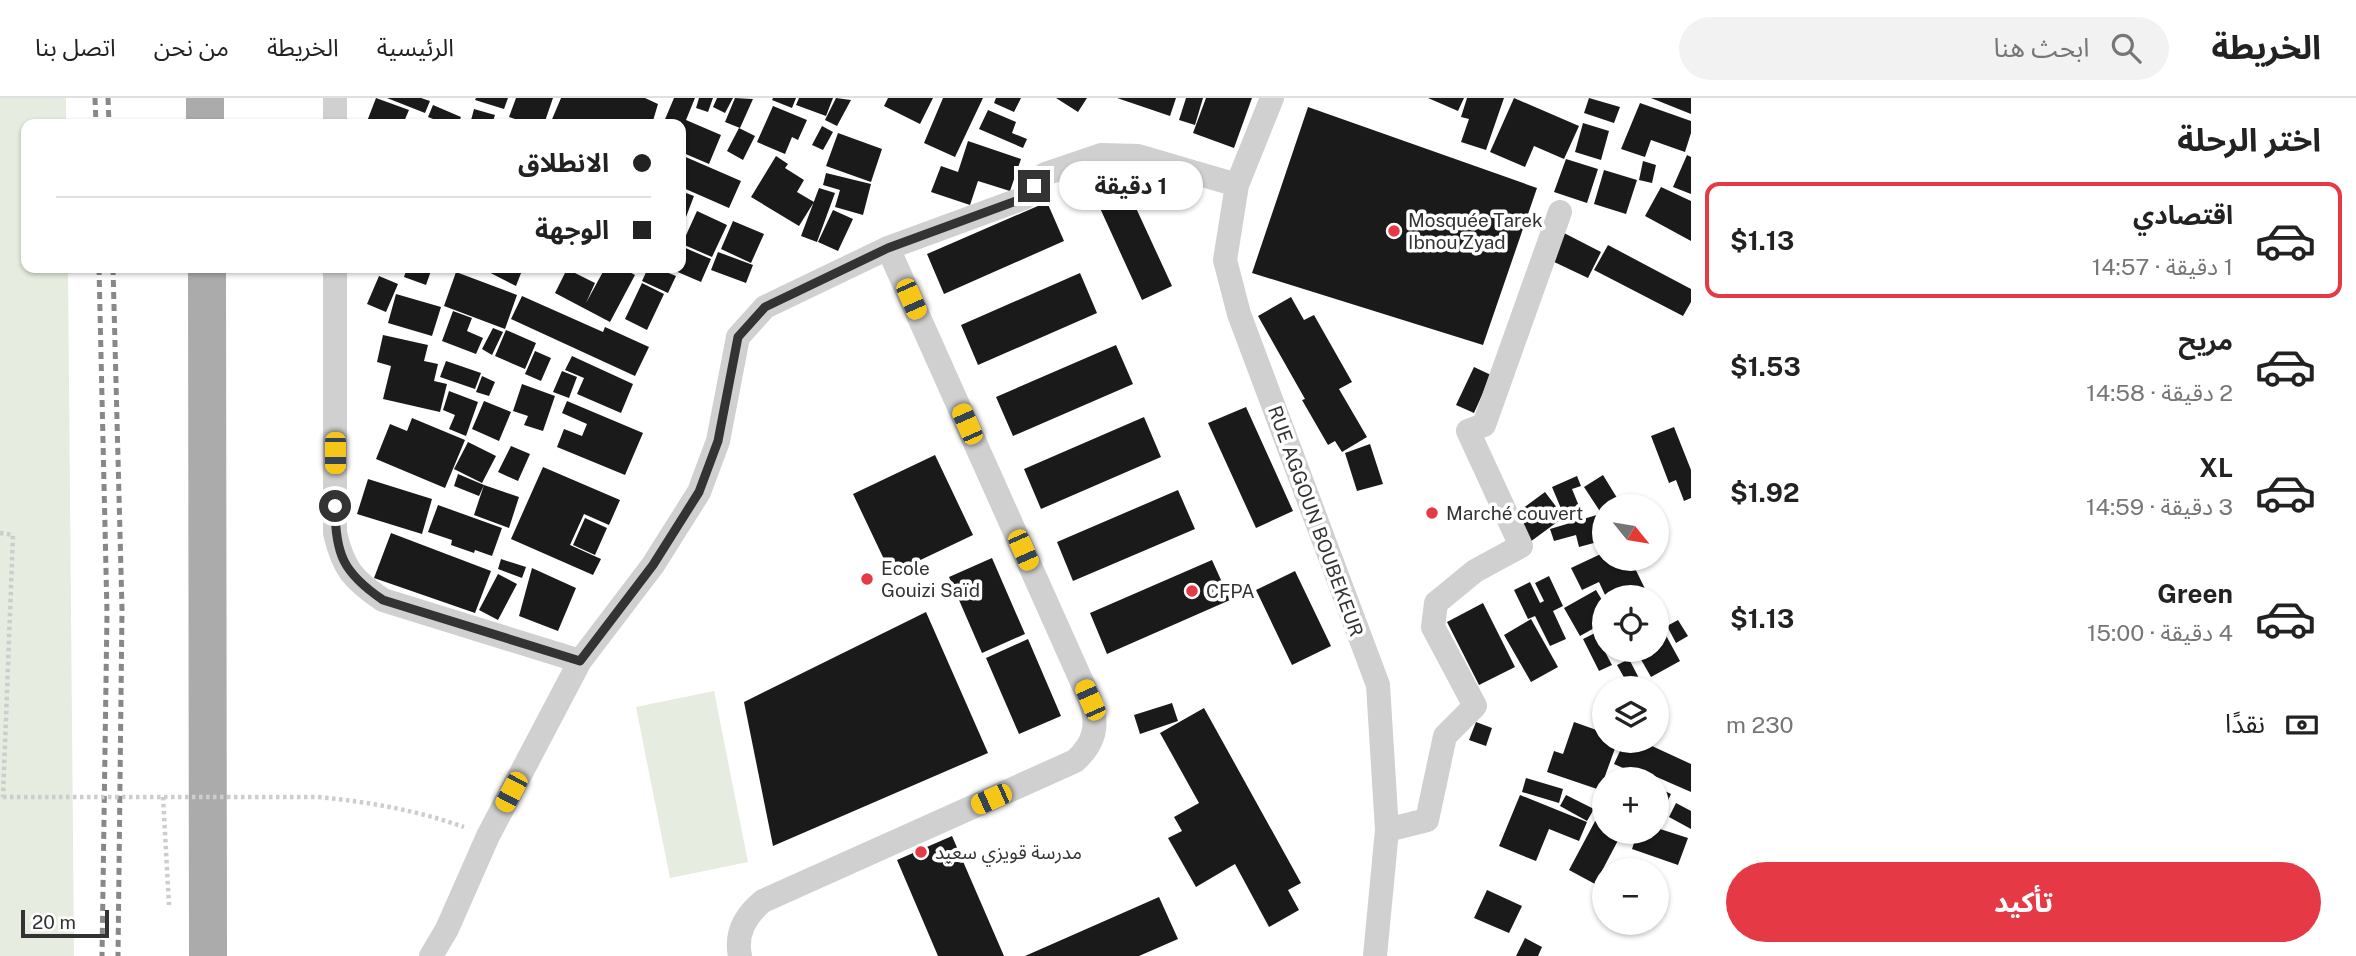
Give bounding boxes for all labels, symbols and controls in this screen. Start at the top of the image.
search box [1679,17,2169,80]
text: الخريطة [2211,28,2321,66]
icon: search [2107,29,2145,67]
text: ابحث هنا [1994,32,2089,63]
text: اتصل بنا [35,33,116,61]
text: من نحن [154,33,229,61]
text: الخريطة [267,33,339,61]
text: الرئيسية [377,33,454,61]
text: اختر الرحلة [2177,121,2321,158]
text: الانطلاق [518,147,609,178]
callout: 1 دقيقة [1058,162,1202,210]
route end [1018,170,1050,202]
text: 1 دقيقة [1095,172,1167,199]
text: اقتصادي [2133,199,2233,230]
place label: Mosquée Tarek Ibnou Zyad [1408,209,1543,253]
icon: car [2254,209,2317,272]
text: الوجهة [535,214,609,245]
marker: Mosquée Tarek Ibnou Zyad [1386,223,1402,239]
text: $1.13 [1730,225,1794,256]
text: 1 دقيقة · 14:57 [2092,253,2233,280]
car [893,276,930,322]
text: مريح [2178,325,2233,356]
icon: car [2254,335,2317,398]
text: $1.53 [1730,351,1801,382]
text: 2 دقيقة · 14:58 [2086,379,2233,406]
car [949,401,986,447]
street label: RUE AGGOUN BOUBEKEUR [1264,403,1368,639]
car [325,432,346,474]
text: XL [2199,452,2233,483]
icon: car [2254,461,2317,524]
text: $1.92 [1730,477,1799,508]
route start [319,490,351,522]
text: 3 دقيقة · 14:59 [2086,493,2233,520]
north arrow [1592,494,1670,570]
map controls [1592,494,1669,935]
place label: Marché couvert [1446,502,1583,524]
marker: Marché couvert [1424,505,1440,521]
car [1005,527,1042,573]
place label: Ecole Gouizi Saïd [881,557,980,601]
marker: Ecole Gouizi Saïd [859,571,875,587]
text: Green [2157,578,2233,609]
place label: CFPA [1206,580,1255,602]
marker: CFPA [1184,583,1200,599]
button: locate [1592,585,1669,662]
icon: car [2254,587,2317,650]
text: $1.13 [1730,603,1794,634]
text: 4 دقيقة · 15:00 [2087,619,2233,646]
button: layers [1592,676,1669,753]
car [1072,677,1109,723]
icon: cash [2283,706,2321,744]
text: نقدًا [2225,708,2265,739]
text: 230 m [1726,711,1794,738]
button: + [1592,767,1669,844]
car [492,769,531,815]
car [968,781,1015,817]
place label: مدرسة قويزي سعيد [935,841,1082,867]
marker: مدرسة قويزي سعيد [913,844,929,860]
button: − [1592,858,1669,935]
button: تأكيد [1726,862,2321,942]
scale bar [21,907,108,939]
text: 20 m [32,911,76,933]

